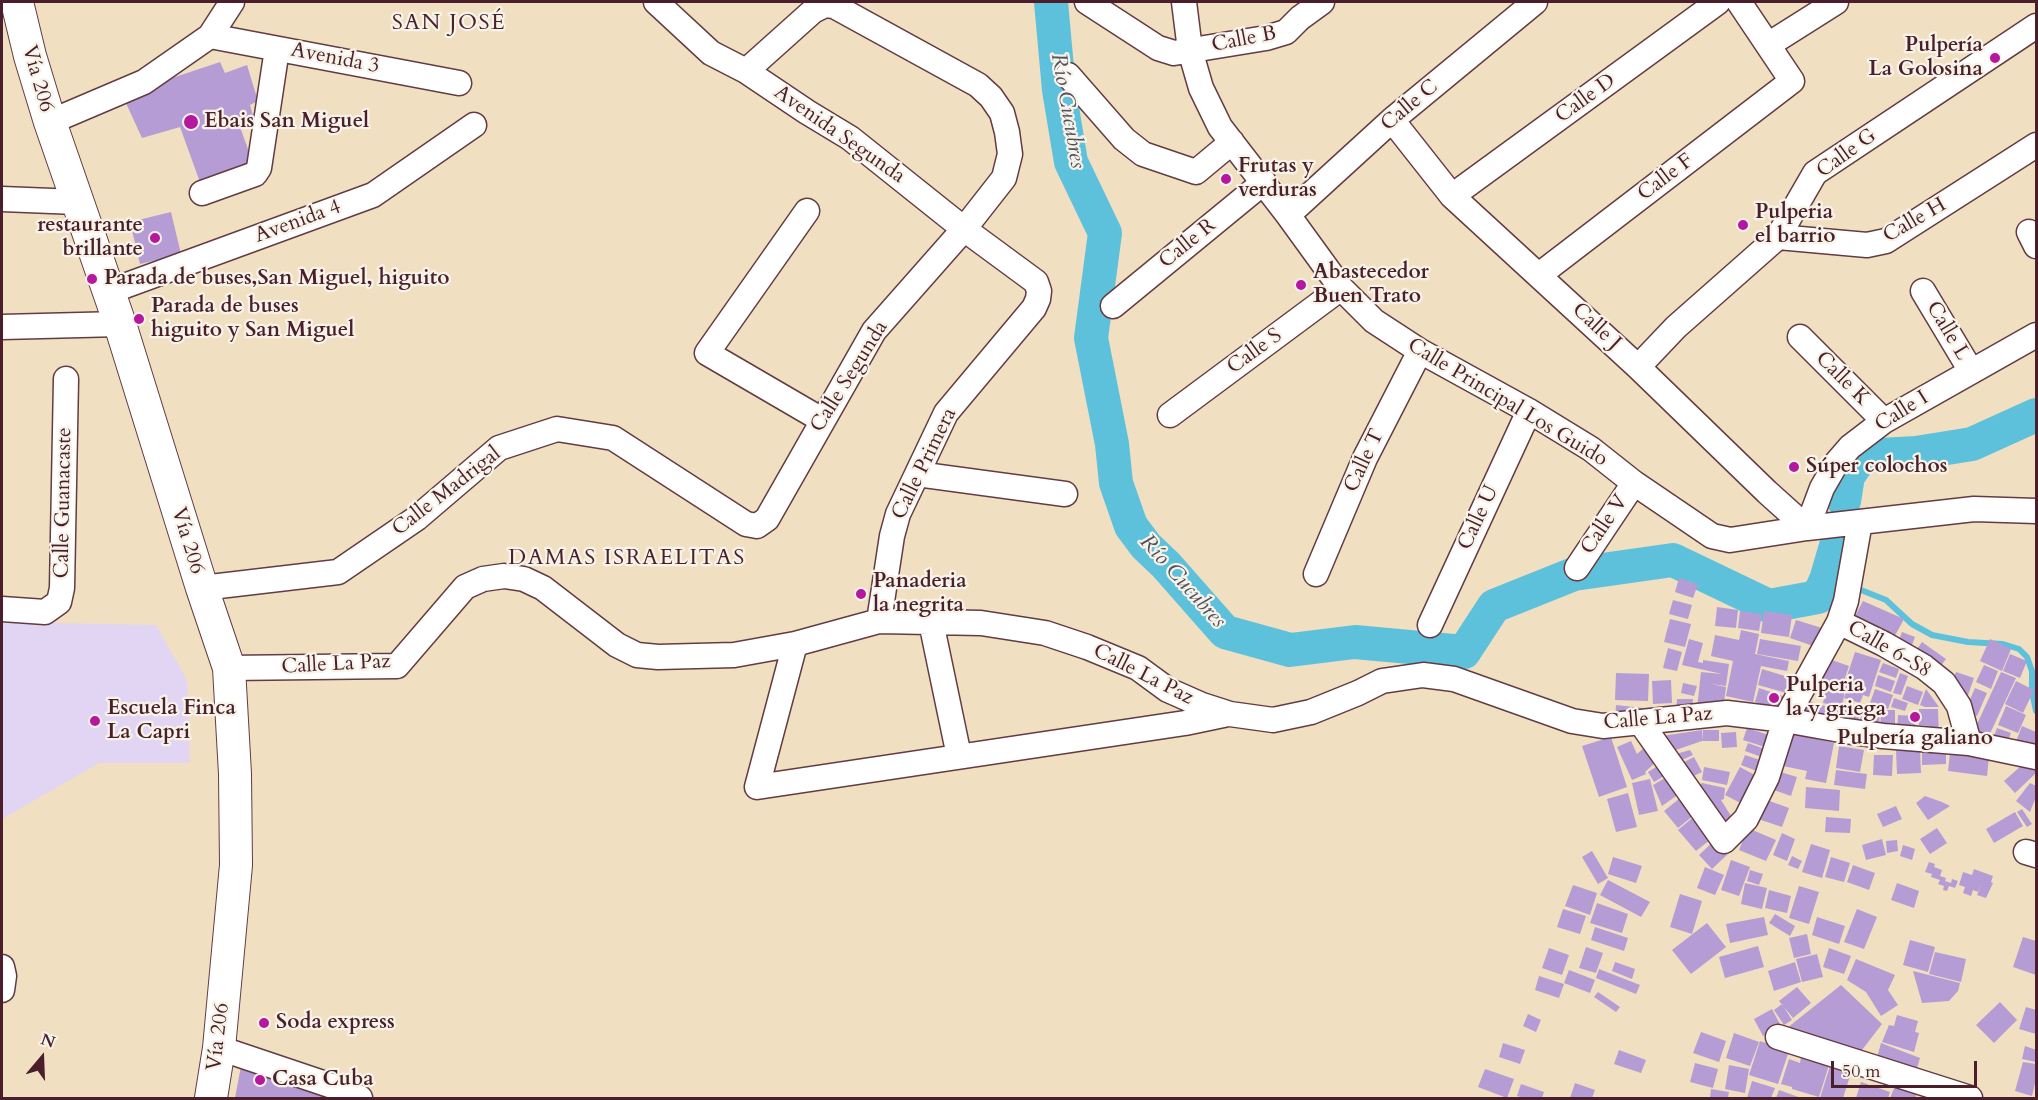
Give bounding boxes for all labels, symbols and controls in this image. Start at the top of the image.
district label: SAN JOSÉ [392,11,506,37]
street label: Calle B [1210,21,1278,59]
place label: Pulpería La Golosina [1868,33,1983,83]
street label: Avenida 3 [289,38,381,80]
street label: Vía 206 [15,43,59,115]
water label: Río Cucubres [1044,51,1090,171]
marker: Pulpería La Golosina [1988,51,2002,65]
street label: Calle D [1551,69,1621,129]
street label: Calle C [1376,75,1444,137]
street label: Avenida Segunda [769,80,909,190]
place label: Ebais San Miguel [204,109,369,135]
marker: Ebais San Miguel [182,113,200,131]
street label: Calle G [1812,124,1882,184]
street label: Calle F [1633,149,1699,207]
place label: Frutas y verduras [1238,154,1317,204]
marker: Frutas y verduras [1219,172,1233,186]
street label: Calle H [1879,193,1951,249]
street label: Avenida 4 [252,195,344,249]
place label: Pulperia el barrio [1755,200,1835,250]
place label: restaurante brillante [37,213,143,263]
street label: Calle R [1155,214,1221,274]
marker: Pulperia el barrio [1736,218,1750,232]
marker: restaurante brillante [148,231,162,245]
place label: Abastecedor Buen Trato [1313,260,1429,310]
place label: Parada de buses,San Miguel, higuito [104,266,449,292]
marker: Parada de buses,San Miguel, higuito [85,272,99,286]
marker: Abastecedor Buen Trato [1294,278,1308,292]
place label: Parada de buses higuito y San Miguel [151,294,354,344]
street label: Calle L [1920,297,1974,365]
street label: Calle J [1566,298,1626,356]
marker: Parada de buses higuito y San Miguel [132,312,146,326]
street label: Calle Segunda [806,317,894,437]
street label: Calle S [1223,324,1287,380]
street label: Calle Principal Los Guido [1402,333,1612,473]
street label: Calle K [1810,347,1874,411]
street label: Calle I [1871,386,1933,438]
street label: Calle Primera [887,404,963,524]
street label: Calle T [1340,426,1390,496]
street label: Calle Guanacaste [50,427,78,579]
street label: Calle Madrigal [388,442,506,542]
place label: Súper colochos [1806,454,1948,480]
marker: Súper colochos [1787,460,1801,474]
street label: Calle U [1453,482,1505,554]
street label: Calle V [1576,490,1634,560]
street label: Vía 206 [165,505,209,577]
water label: Río Cucubres [1133,530,1231,634]
district label: DAMAS ISRAELITAS [508,546,746,572]
place label: Panaderia la negrita [873,569,967,619]
marker: Panaderia la negrita [854,587,868,601]
street label: Calle 6-S8 [1843,616,1935,684]
street label: Calle La Paz [1089,639,1197,711]
street label: Calle La Paz [281,650,391,680]
place label: Pulperia la y griega [1786,673,1886,723]
marker: Pulperia la y griega [1767,691,1781,705]
place label: Escuela Finca La Capri [107,696,236,746]
street label: Calle La Paz [1602,702,1714,736]
marker: Pulpería galiano [1908,710,1922,724]
marker: Escuela Finca La Capri [88,714,102,728]
place label: Pulpería galiano [1837,726,1993,752]
street label: Vía 206 [202,1002,236,1072]
place label: Soda express [276,1010,395,1036]
marker: Soda express [257,1016,271,1030]
north arrow [12,1028,72,1088]
text: N [38,1028,58,1054]
scale bar [1834,1049,1980,1087]
text: 50 m [1842,1059,1881,1084]
place label: Casa Cuba [272,1067,374,1093]
marker: Casa Cuba [253,1073,267,1087]

